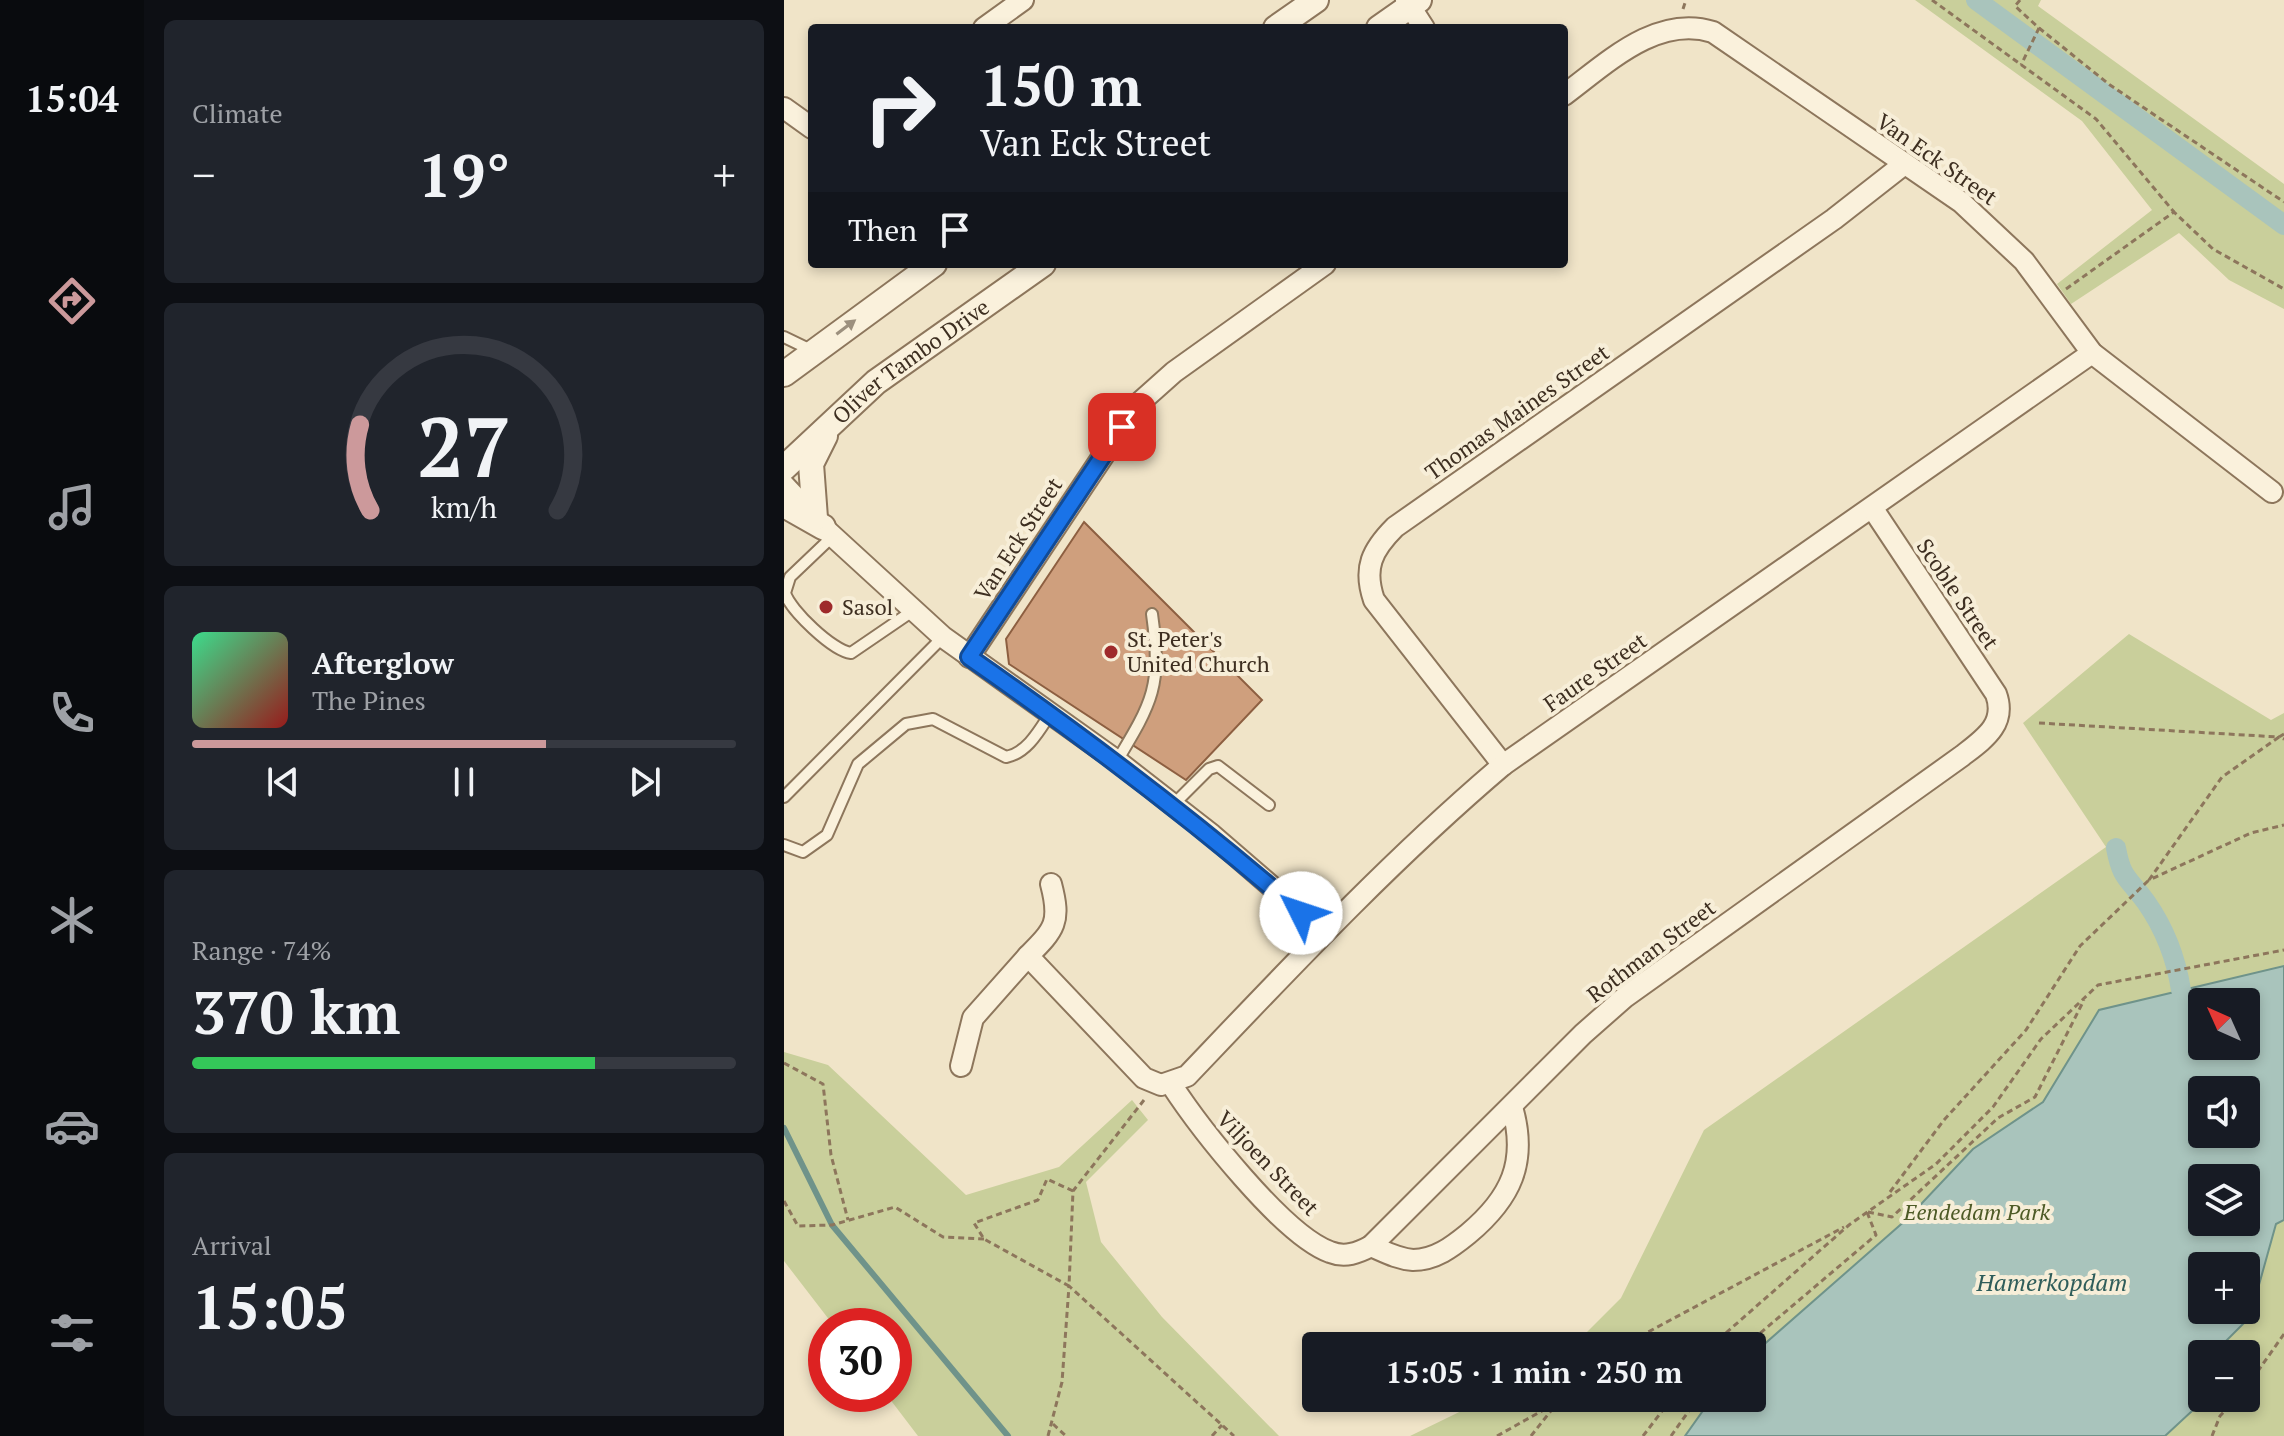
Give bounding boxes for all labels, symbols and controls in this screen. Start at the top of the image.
text: 150 m [980,48,1142,122]
icon: right [848,56,952,160]
text: 15:04 [25,75,119,122]
text: Climate [192,96,283,130]
street label: Van Eck Street [1871,106,2003,211]
text: Van Eck Street [980,119,1211,166]
text: 19° [418,135,510,214]
text: − [192,145,215,204]
text: + [713,145,736,204]
icon: arrive [933,208,977,252]
text: Then [848,210,917,250]
icon: directions [44,273,100,329]
street label: Oliver Tambo Drive [826,292,995,430]
one-way arrow [836,319,856,335]
street label: Thomas Maines Street [1419,337,1614,486]
text: 27 [417,390,511,500]
pin [1088,393,1156,461]
icon: arrive [1100,405,1144,449]
street label: Van Eck Street [967,472,1068,606]
icon: music [44,479,100,535]
text: km/h [431,488,497,526]
street label: Scoble Street [1911,533,2006,655]
place label: Sasol [842,592,893,621]
marker: Sasol [817,598,835,616]
place label: St. Peter's United Church [1127,624,1270,678]
street label: Faure Street [1538,626,1652,718]
text: Afterglow [312,643,454,683]
marker: St. Peter's United Church [1102,643,1120,661]
text: The Pines [312,683,426,717]
icon: phone [44,685,100,741]
icon: previous [261,760,305,804]
icon: pause [442,760,486,804]
icon: next [623,760,667,804]
position arrow [1259,871,1343,955]
icon: climate [44,892,100,948]
street label: Rothman Street [1581,893,1721,1008]
text: Range · 74% [192,933,331,967]
text: 370 km [192,972,400,1051]
north arrow [2188,988,2260,1060]
map controls [2188,988,2260,1412]
button: sound [2188,1076,2260,1148]
icon: car [44,1098,100,1154]
street label: Viljoen Street [1211,1104,1326,1221]
button: layers [2188,1164,2260,1236]
park label: Eendedam Park [1903,1197,2051,1226]
text: Arrival [192,1228,272,1262]
button: + [2188,1252,2260,1324]
water label: Hamerkopdam [1976,1266,2127,1298]
text: 15:05 [192,1267,348,1346]
icon: filters [44,1305,100,1361]
speed limit sign: 30 [808,1308,912,1412]
button: − [2188,1340,2260,1412]
text: 15:05 · 1 min · 250 m [1386,1352,1682,1392]

